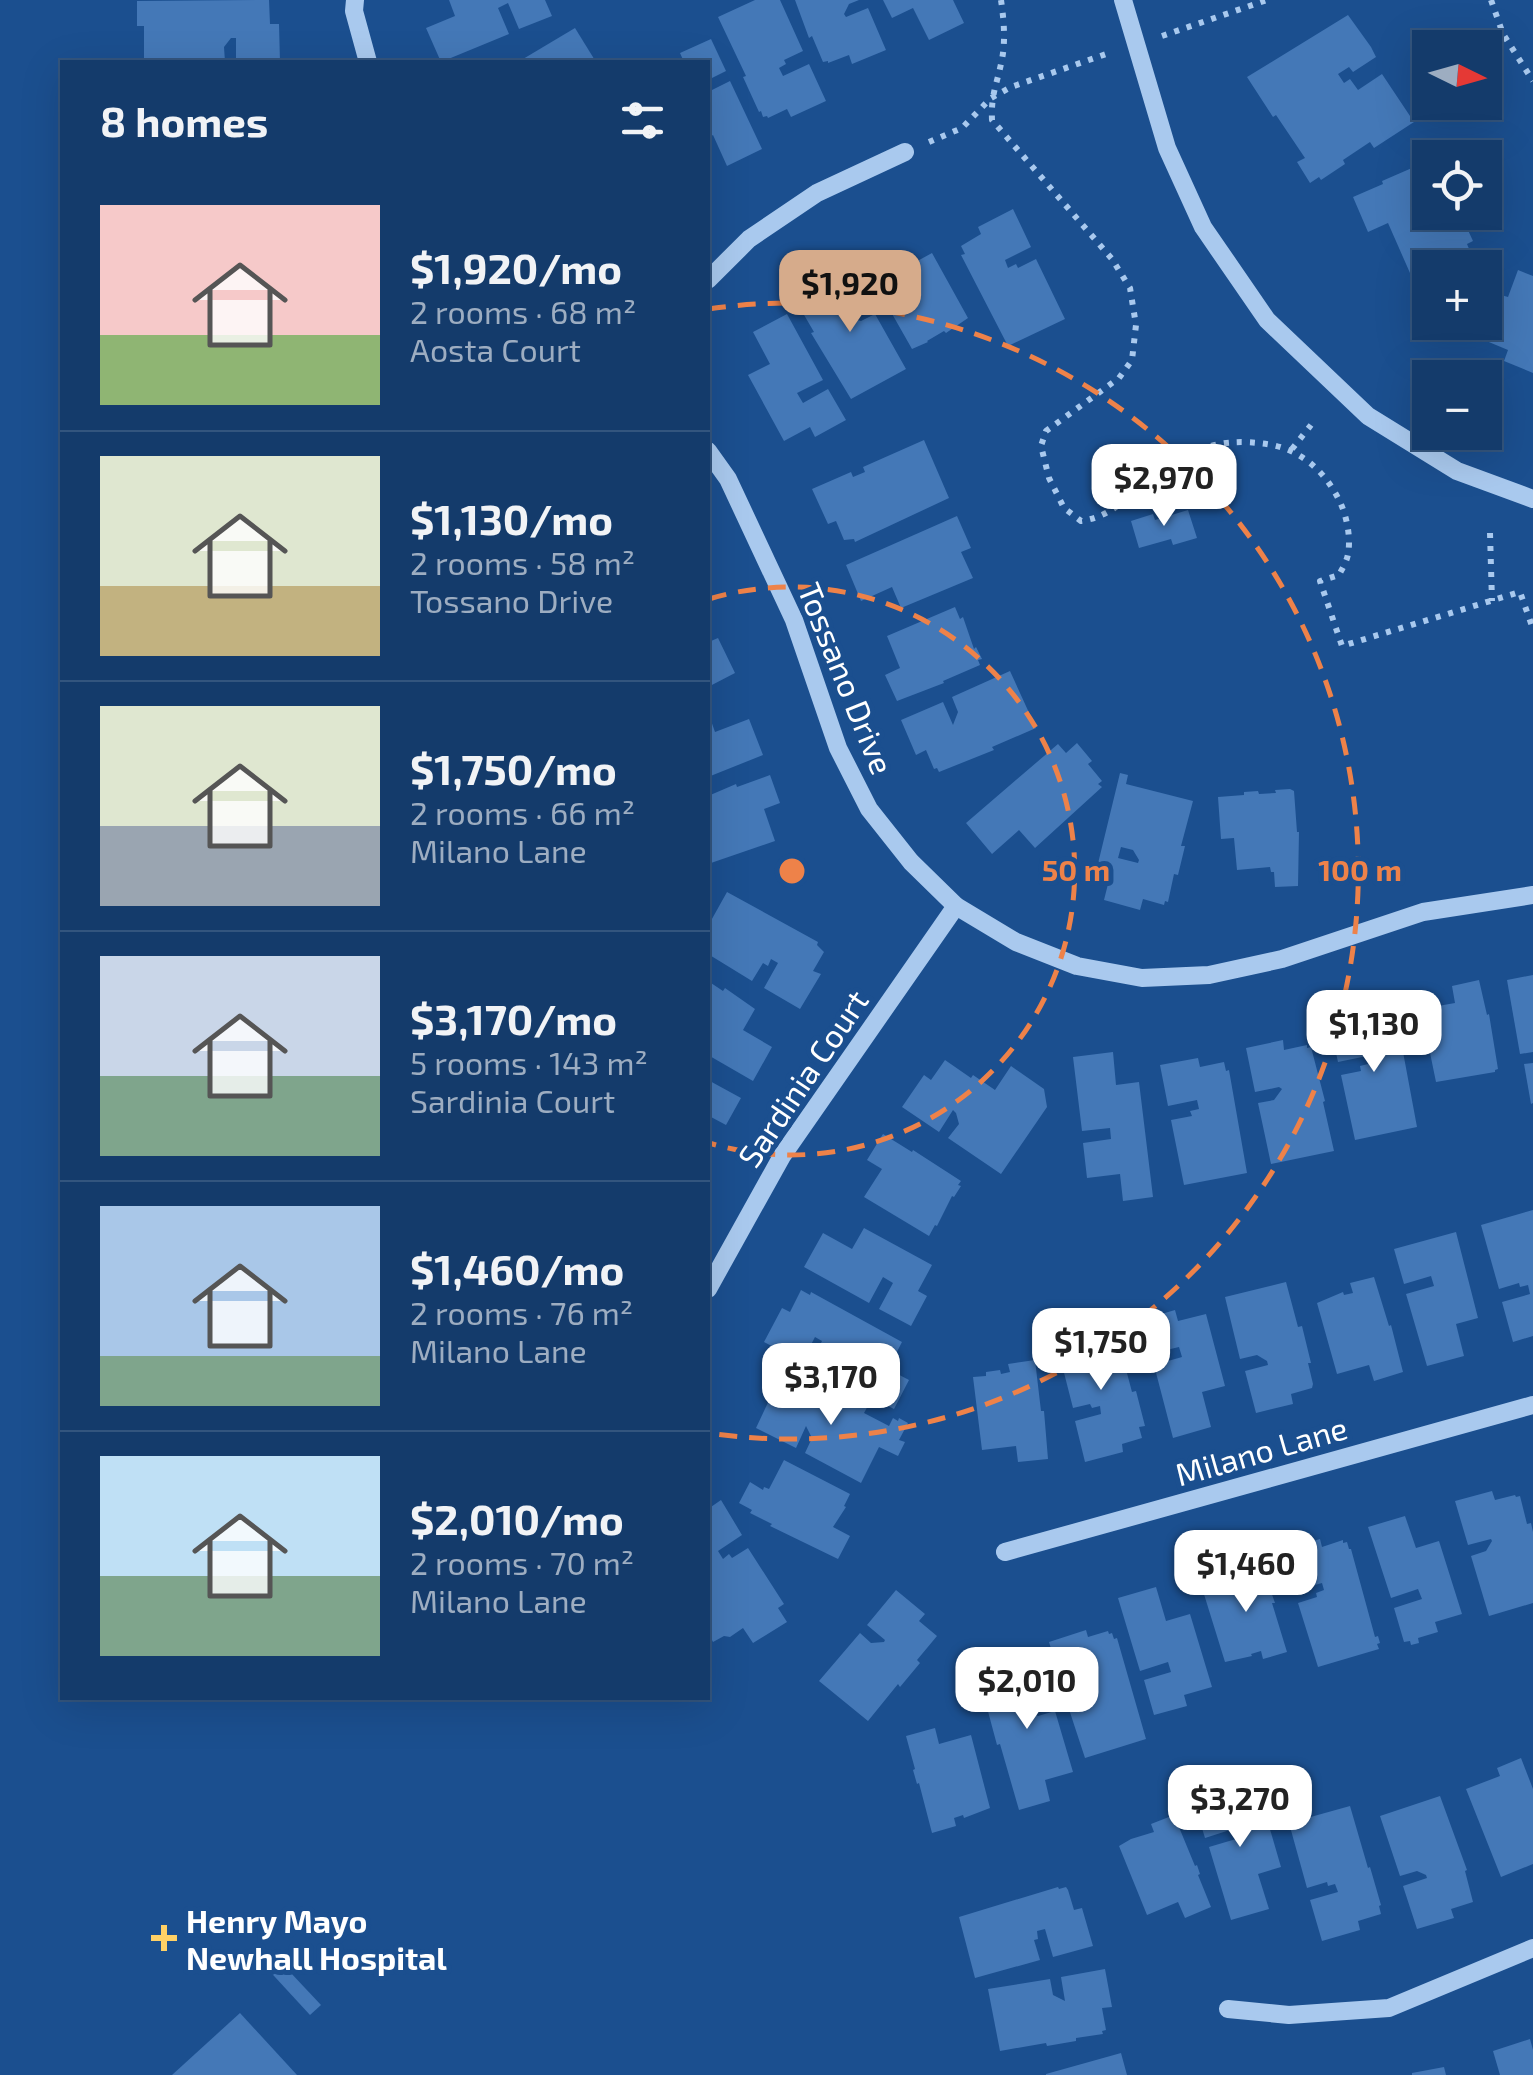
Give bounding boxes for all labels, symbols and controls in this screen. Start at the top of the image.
north arrow [1412,30,1502,120]
map controls [1412,30,1502,450]
icon: filters [615,93,670,148]
text: 8 homes [100,95,268,145]
button: locate [1412,140,1502,230]
text: $1,920/mo [410,242,622,292]
icon: home [180,245,300,365]
pin: $1,920 [769,250,931,335]
button: + [1412,250,1502,340]
text: $1,920 [801,263,899,301]
text: 2 rooms · 68 m² [410,292,636,330]
text: Aosta Court [410,330,581,368]
button: − [1412,360,1502,450]
pin: $2,970 [1083,444,1245,529]
text: $2,970 [1114,457,1214,495]
text: $1,130/mo [410,493,613,543]
icon: home [180,496,300,616]
text: 2 rooms · 58 m² [410,543,635,581]
street label: Tossano Drive [791,577,903,779]
text: Tossano Drive [410,581,613,619]
text: $1,750/mo [410,743,617,793]
icon: home [180,746,300,866]
text: 2 rooms · 66 m² [410,793,635,831]
text: Milano Lane [410,831,587,869]
text: 50 m [1042,851,1110,887]
text: 100 m [1318,851,1402,887]
centre of rings [774,853,810,889]
street label: Sardinia Court [729,982,875,1174]
pin: $1,130 [1293,990,1455,1075]
text: $3,170/mo [410,993,617,1043]
icon: home [180,996,300,1116]
text: $1,130 [1329,1003,1419,1041]
text: 5 rooms · 143 m² [410,1043,648,1081]
text: Sardinia Court [410,1081,615,1119]
text: $1,460/mo [410,1243,624,1293]
icon: home [180,1246,300,1366]
text: 2 rooms · 76 m² [410,1293,633,1331]
pin: $1,750 [1020,1308,1182,1393]
text: $1,750 [1054,1321,1148,1359]
text: Milano Lane [410,1331,587,1369]
pin: $3,170 [750,1343,912,1428]
text: $3,170 [784,1356,878,1394]
street label: Milano Lane [1171,1407,1351,1493]
text: $2,010/mo [410,1493,624,1543]
icon: home [180,1496,300,1616]
pin: $1,460 [1165,1530,1327,1615]
text: 2 rooms · 70 m² [410,1543,634,1581]
text: $1,460 [1196,1543,1296,1581]
text: Milano Lane [410,1581,587,1619]
pin: $2,010 [946,1647,1108,1732]
text: $2,010 [977,1660,1077,1698]
pin: $3,270 [1159,1765,1321,1850]
text: $3,270 [1190,1778,1290,1816]
place label: Henry Mayo Newhall Hospital [186,1901,447,1976]
marker: Henry Mayo Newhall Hospital [151,1925,177,1951]

